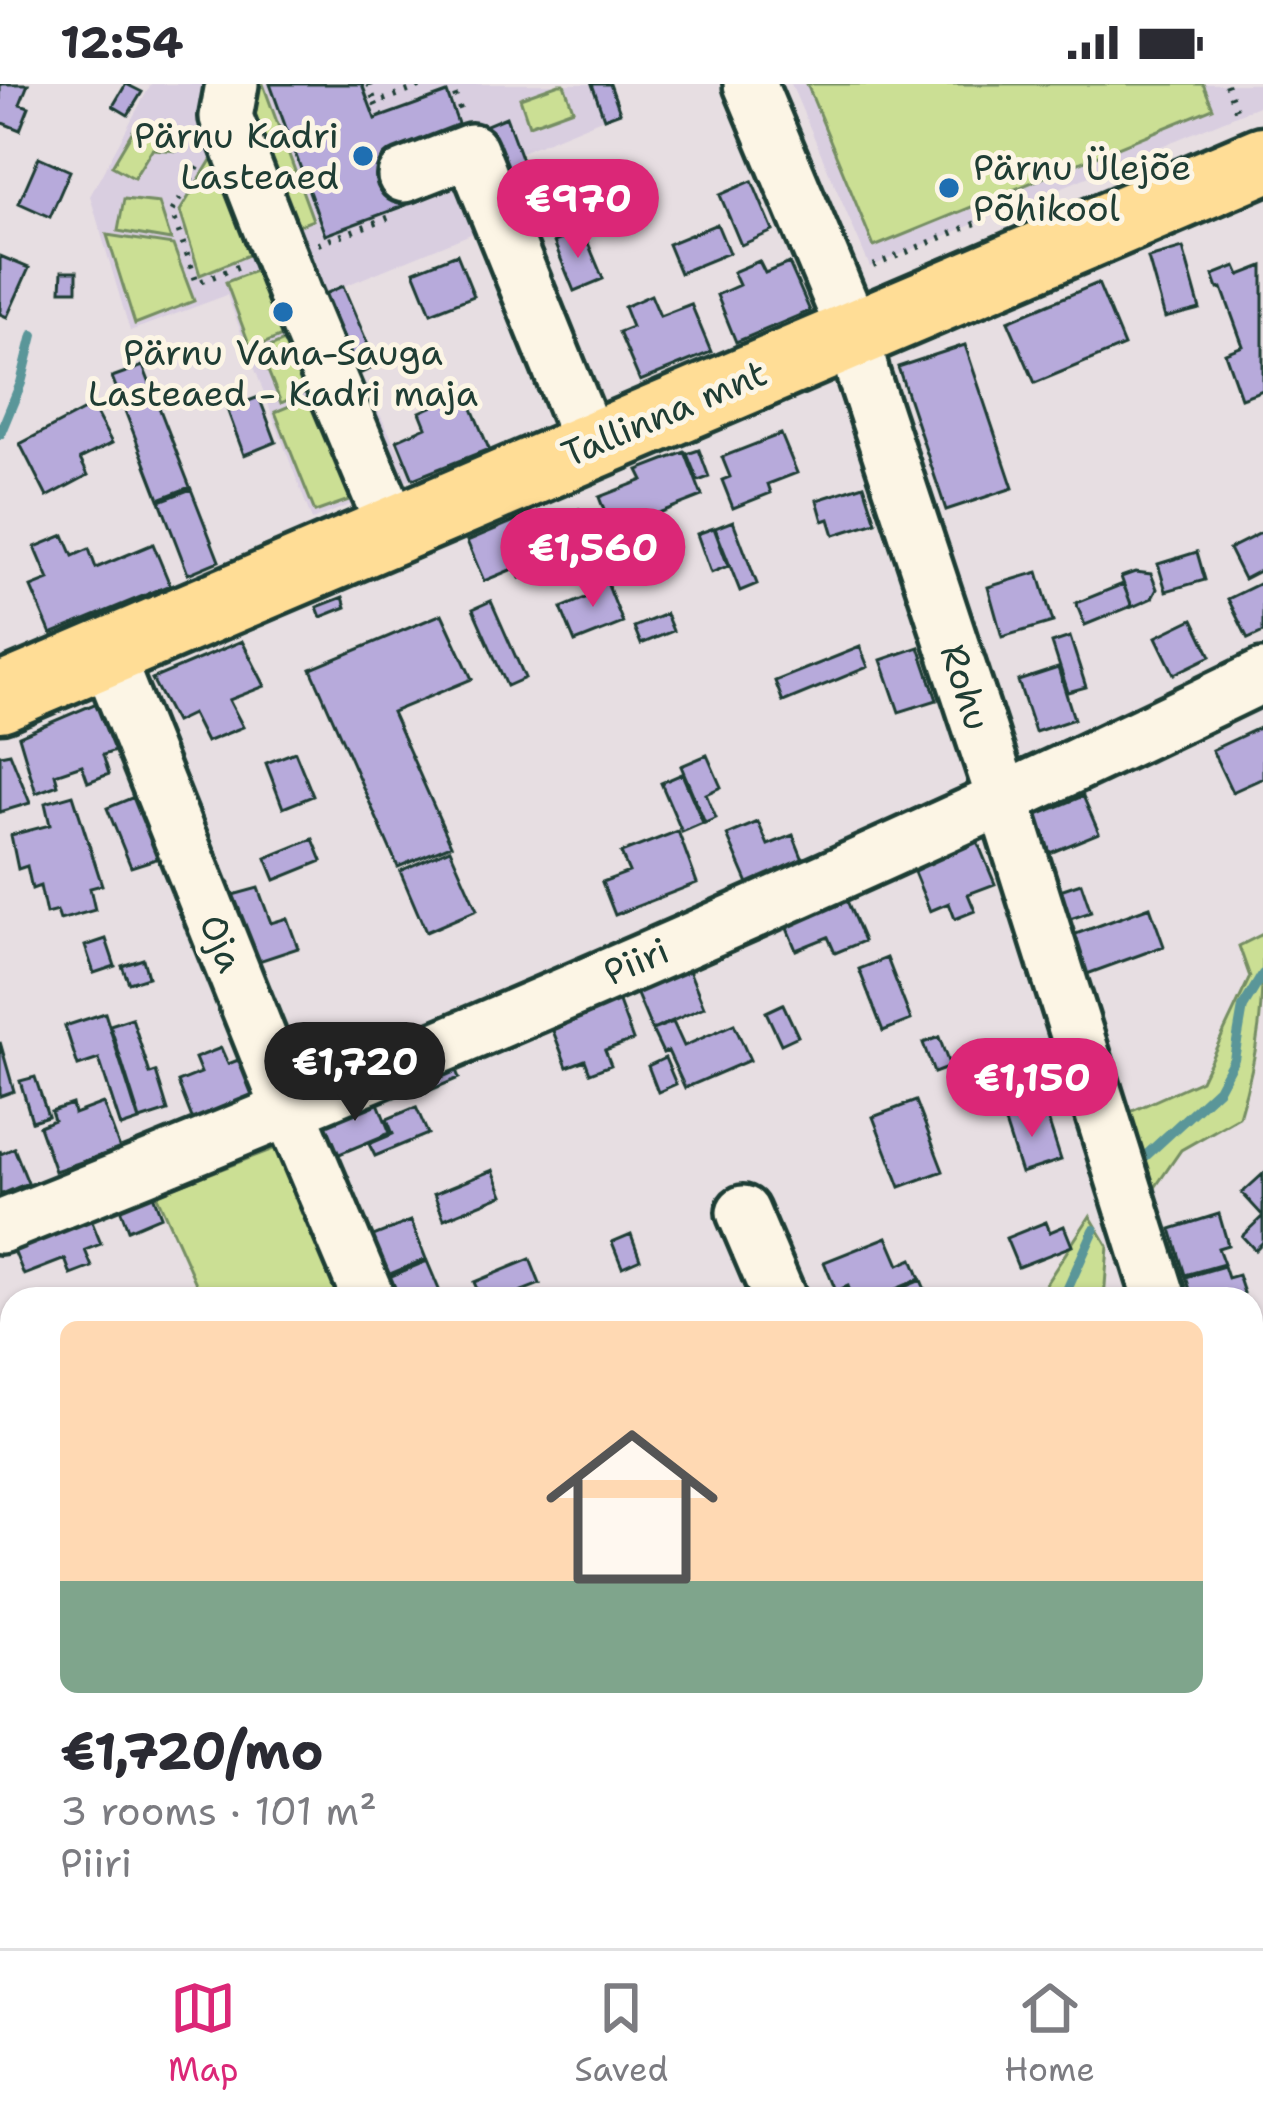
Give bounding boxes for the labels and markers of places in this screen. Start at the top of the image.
place label: Pärnu Kadri Lasteaed [134,111,339,201]
marker: Pärnu Kadri Lasteaed [350,143,376,169]
place label: Pärnu Ülejõe Põhikool [973,143,1191,233]
pin: €970 [507,159,649,261]
marker: Pärnu Ülejõe Põhikool [936,175,962,201]
marker: Pärnu Vana-Sauga Lasteaed - Kadri maja [270,299,296,325]
place label: Pärnu Vana-Sauga Lasteaed - Kadri maja [88,328,478,418]
pin: €1,560 [495,508,691,610]
pin: €1,720 [257,1022,453,1124]
pin: €1,150 [934,1038,1130,1140]

